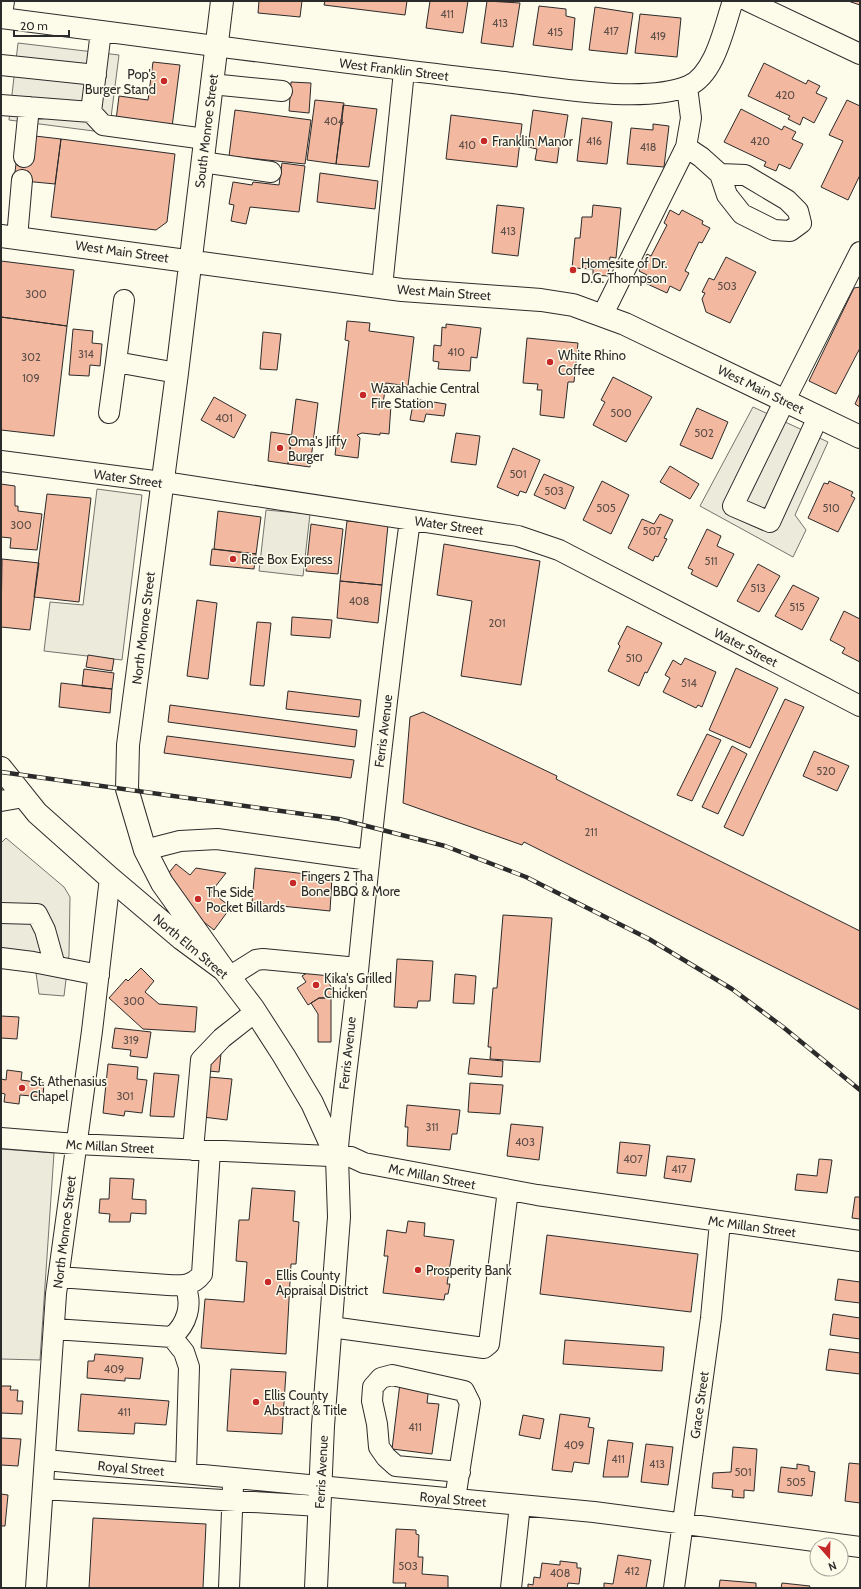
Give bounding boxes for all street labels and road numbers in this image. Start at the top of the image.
street label: West Franklin Street [338,54,450,84]
street label: South Monroe Street [191,72,221,189]
street label: West Main Street [74,237,170,266]
street label: West Main Street [396,281,492,303]
street label: West Main Street [715,361,807,417]
street label: Water Street [93,465,164,491]
street label: Water Street [414,512,485,538]
street label: North Monroe Street [128,570,158,685]
street label: Water Street [711,624,781,670]
street label: Ferris Avenue [371,693,395,768]
street label: North Elm Street [150,910,232,982]
street label: Ferris Avenue [335,1015,359,1090]
street label: Mc Millan Street [65,1136,155,1156]
street label: Mc Millan Street [387,1160,478,1192]
street label: North Monroe Street [49,1174,79,1289]
street label: Mc Millan Street [707,1212,797,1240]
street label: Grace Street [686,1370,712,1440]
street label: Ferris Avenue [311,1435,331,1509]
street label: Royal Street [97,1457,166,1479]
street label: Royal Street [419,1488,488,1510]

